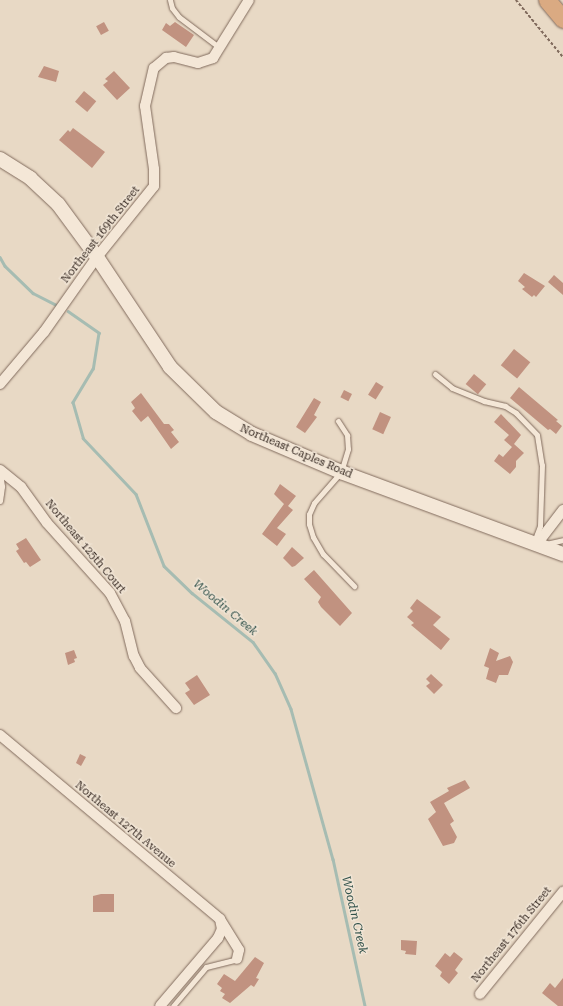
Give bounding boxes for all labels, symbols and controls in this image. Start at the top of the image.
street label: Northeast 169th Street [59,184,143,286]
street label: Northeast Caples Road [238,422,354,482]
street label: Northeast 125th Court [42,497,128,597]
water label: Woodin Creek [190,577,260,639]
street label: Northeast 127th Avenue [72,779,178,871]
water label: Woodin Creek [338,875,370,955]
street label: Northeast 176th Street [469,884,555,986]

